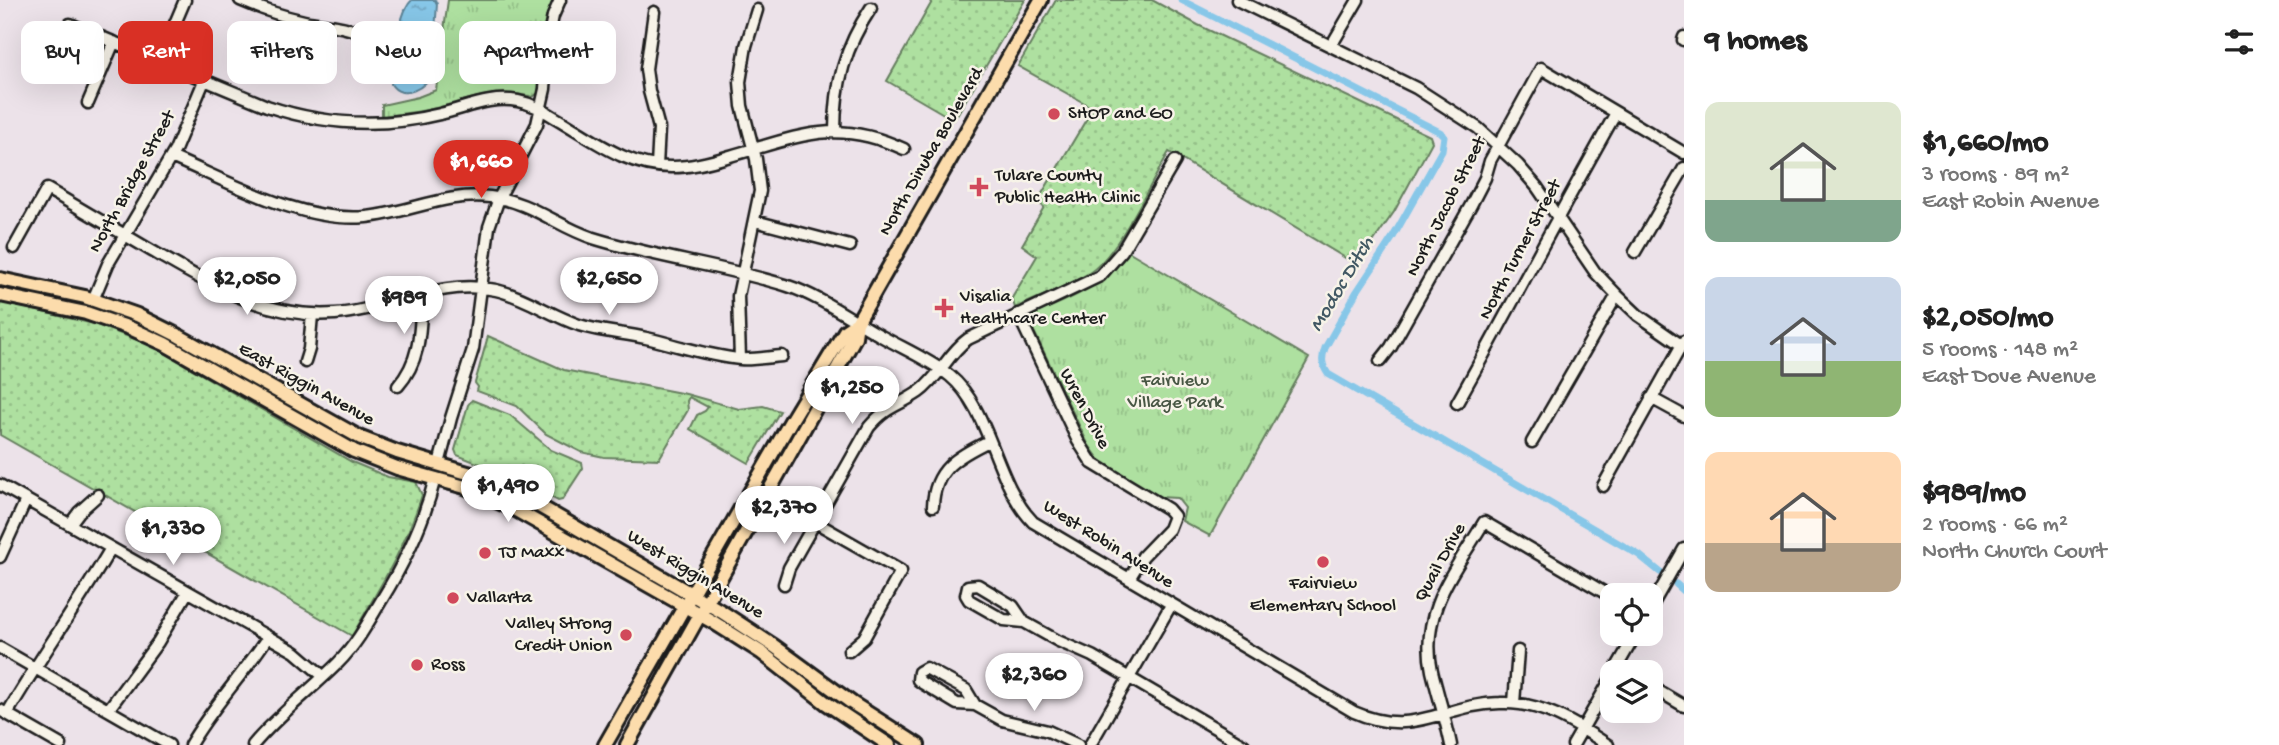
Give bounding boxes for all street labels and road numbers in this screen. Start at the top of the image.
street label: North Dinuba Boulevard [874,62,990,240]
street label: North Bridge Street [84,105,183,257]
street label: North Jacob Street [1402,131,1493,281]
street label: North Turner Street [1474,174,1569,324]
street label: East Riggin Avenue [234,338,378,432]
street label: Wren Drive [1053,365,1115,453]
street label: West Robin Avenue [1038,496,1178,595]
street label: Quail Drive [1410,519,1472,606]
street label: West Riggin Avenue [622,525,768,625]

